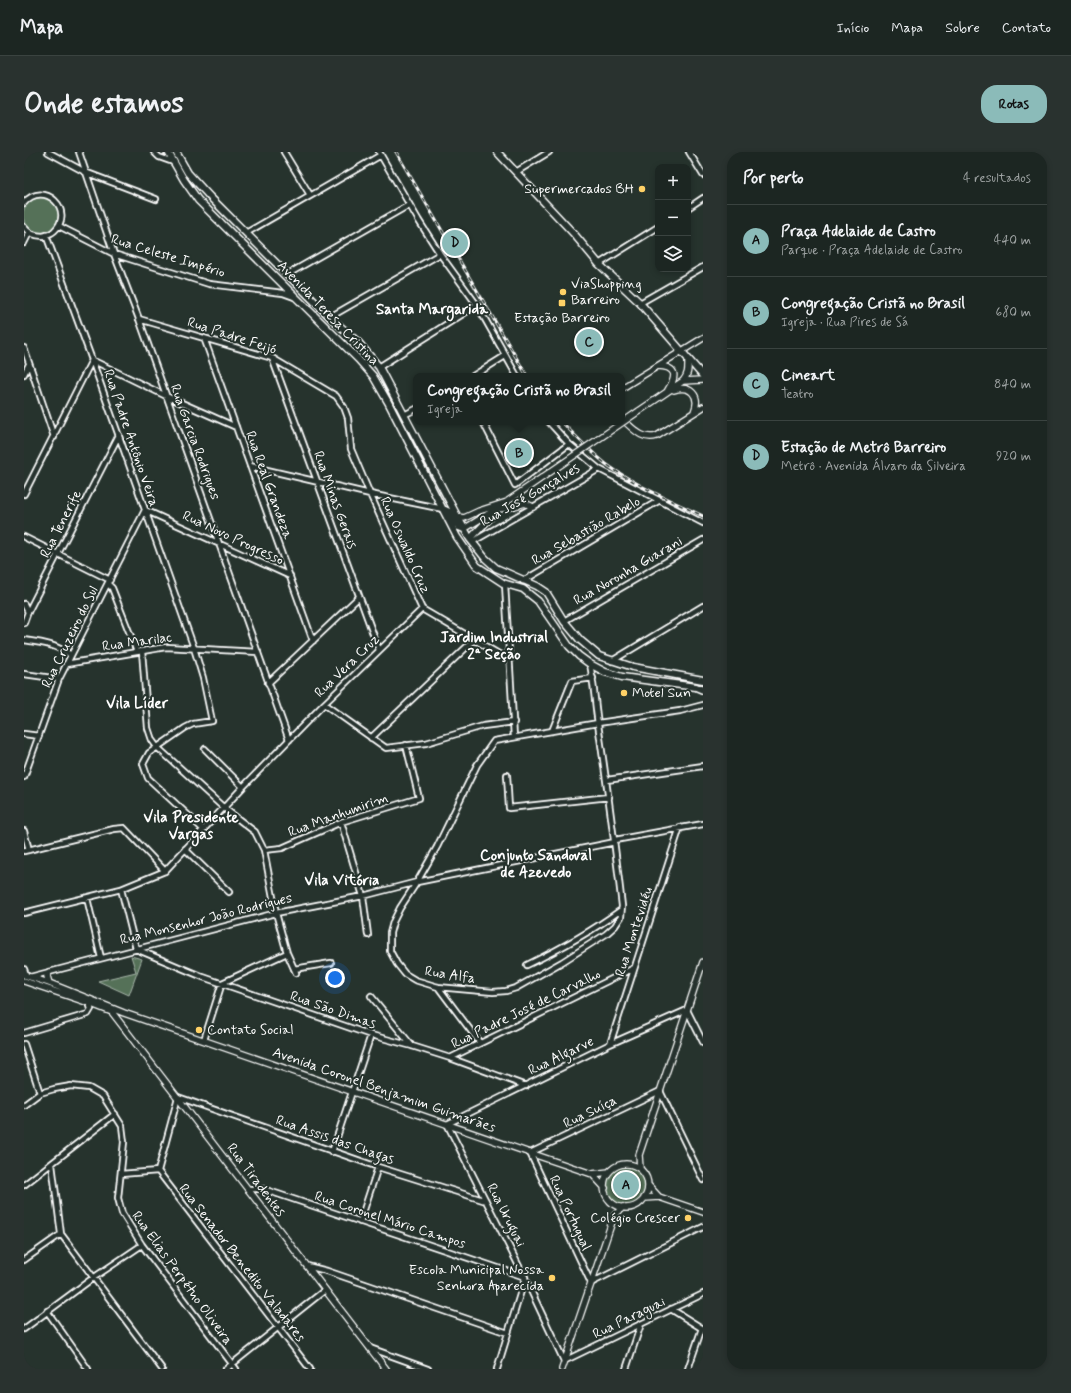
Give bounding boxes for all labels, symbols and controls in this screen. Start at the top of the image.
text: Mapa [20,15,63,40]
text: Início [836,19,869,37]
text: Mapa [891,19,923,37]
text: Sobre [945,19,980,37]
text: Contato [1002,19,1051,37]
button: Rotas [981,85,1047,123]
text: Onde estamos [24,86,184,123]
map controls [655,164,691,272]
button: + [655,164,691,200]
text: Por perto [743,167,804,189]
text: 4 resultados [963,170,1031,187]
place label: Supermercados BH [524,180,634,198]
marker: Supermercados BH [637,184,647,194]
button: − [655,200,691,236]
text: Praça Adelaide de Castro [781,222,936,242]
pin: D [442,228,468,258]
street label: Rua Celeste Império [109,230,227,282]
text: A [752,232,760,249]
text: 440 m [994,232,1031,249]
button: layers [655,236,691,272]
text: Parque · Praça Adelaide de Castro [781,242,963,259]
street label: Avenida Teresa Cristina [273,257,383,369]
place label: ViaShopping Barreiro [571,275,642,309]
marker: ViaShopping Barreiro [558,287,568,297]
text: Congregação Cristã no Brasil [781,294,965,314]
marker: Estação Barreiro [557,298,567,308]
district label: Santa Margarida [376,300,489,322]
text: B [752,304,760,321]
text: 680 m [996,304,1031,321]
place label: Estação Barreiro [514,309,610,327]
street label: Rua Padre Feijó [185,313,279,359]
text: Igreja · Rua Pires de Sá [781,314,908,331]
pin: C [576,327,602,357]
text: Cineart [781,366,835,386]
street label: Rua Padre Antônio Veira [99,367,163,509]
popup [413,373,625,425]
text: C [751,376,761,393]
text: 840 m [994,376,1031,393]
text: Congregação Cristã no Brasil [427,381,611,401]
street label: Rua Garcia Rodrigues [166,382,224,502]
text: Teatro [781,386,814,403]
text: Igreja [427,401,462,418]
street label: Rua Real Grandeza [241,428,297,542]
pin: B [506,438,532,468]
text: Estação de Metrô Barreiro [781,438,946,458]
text: D [752,448,760,465]
text: 920 m [996,448,1031,465]
street label: Rua Minas Gerais [309,449,361,552]
text: Metrô · Avenida Álvaro da Silveira [781,458,966,475]
street label: Rua José Gonçalves [477,459,584,531]
street label: Rua Tenerife [36,487,86,561]
street label: Rua Sebastião Rabelo [528,493,644,569]
street label: Rua Oswaldo Cruz [376,494,434,596]
street label: Rua Novo Progresso [179,507,287,570]
street label: Rua Noronha Guarani [570,532,686,610]
street label: Rua Cruzeiro do Sul [38,583,103,691]
street label: Rua Marilac [101,628,173,656]
district label: Jardim Industrial 2ª Seção [440,628,548,665]
street label: Rua Vera Cruz [311,630,384,702]
place label: Motel Sun [632,684,691,702]
marker: Motel Sun [619,688,629,698]
district label: Vila Líder [106,694,169,714]
street label: Rua Manhumirim [286,789,390,841]
district label: Vila Presidente Vargas [143,808,239,847]
district label: Conjunto Sandoval de Azevedo [480,846,592,883]
district label: Vila Vitória [305,871,379,891]
street label: Rua Montevidéu [611,885,657,979]
street label: Rua Monsenhor João Rodrigues [118,889,294,949]
street label: Rua Alfa [423,962,477,988]
street label: Rua Padre José de Carvalho [448,965,604,1053]
your location [325,968,345,988]
street label: Rua São Dimas [288,987,379,1033]
place label: Contato Social [207,1021,294,1039]
marker: Contato Social [194,1025,204,1035]
street label: Rua Algarve [525,1032,598,1081]
street label: Avenida Coronel Benjamim Guimarães [270,1043,498,1137]
street label: Rua Suíça [560,1091,620,1133]
street label: Rua Assis das Chagas [273,1111,397,1171]
street label: Rua Tiradentes [222,1140,290,1221]
pin: A [613,1170,639,1200]
street label: Rua Portugual [545,1173,595,1253]
street label: Rua Senador Benedito Valadares [175,1180,309,1346]
street label: Rua Uruguai [481,1180,530,1251]
street label: Rua Coronel Mário Campos [312,1187,468,1253]
street label: Rua Elias Perpétuo Oliveira [127,1207,237,1349]
place label: Colégio Crescer [590,1209,680,1227]
marker: Colégio Crescer [683,1213,693,1223]
place label: Escola Municipal Nossa Senhora Aparecida [409,1261,545,1296]
marker: Escola Municipal Nossa Senhora Aparecida [547,1273,557,1283]
street label: Rua Paraguai [590,1293,669,1344]

